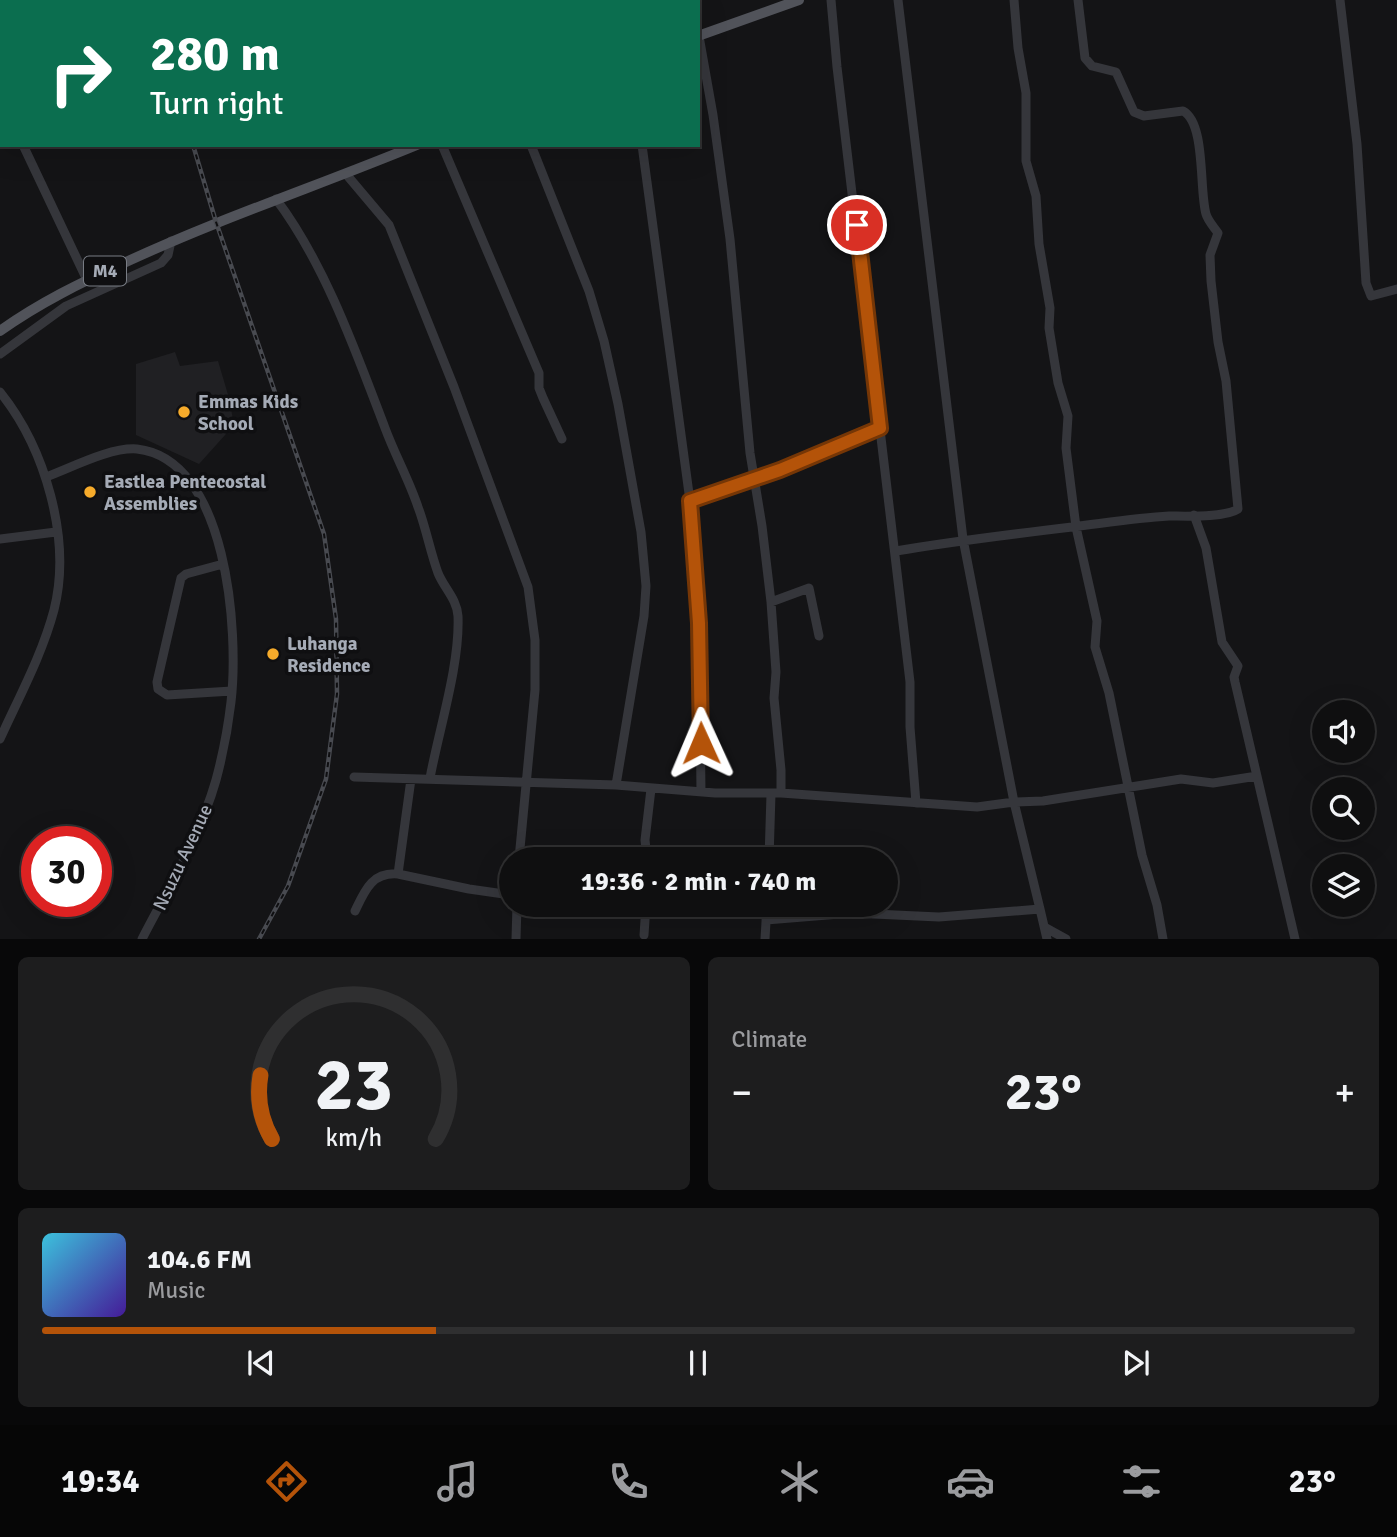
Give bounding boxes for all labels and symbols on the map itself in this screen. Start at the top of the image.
pin [827,195,887,255]
road number: M4 [84,256,126,286]
place label: Emmas Kids School [198,390,298,436]
marker: Emmas Kids School [176,404,192,420]
place label: Eastlea Pentecostal Assemblies [104,470,266,516]
marker: Eastlea Pentecostal Assemblies [82,484,98,500]
place label: Luhanga Residence [287,632,370,678]
marker: Luhanga Residence [265,646,281,662]
position arrow [664,706,738,780]
street label: Nsuzu Avenue [148,801,218,914]
speed limit sign: 30 [21,826,112,917]

